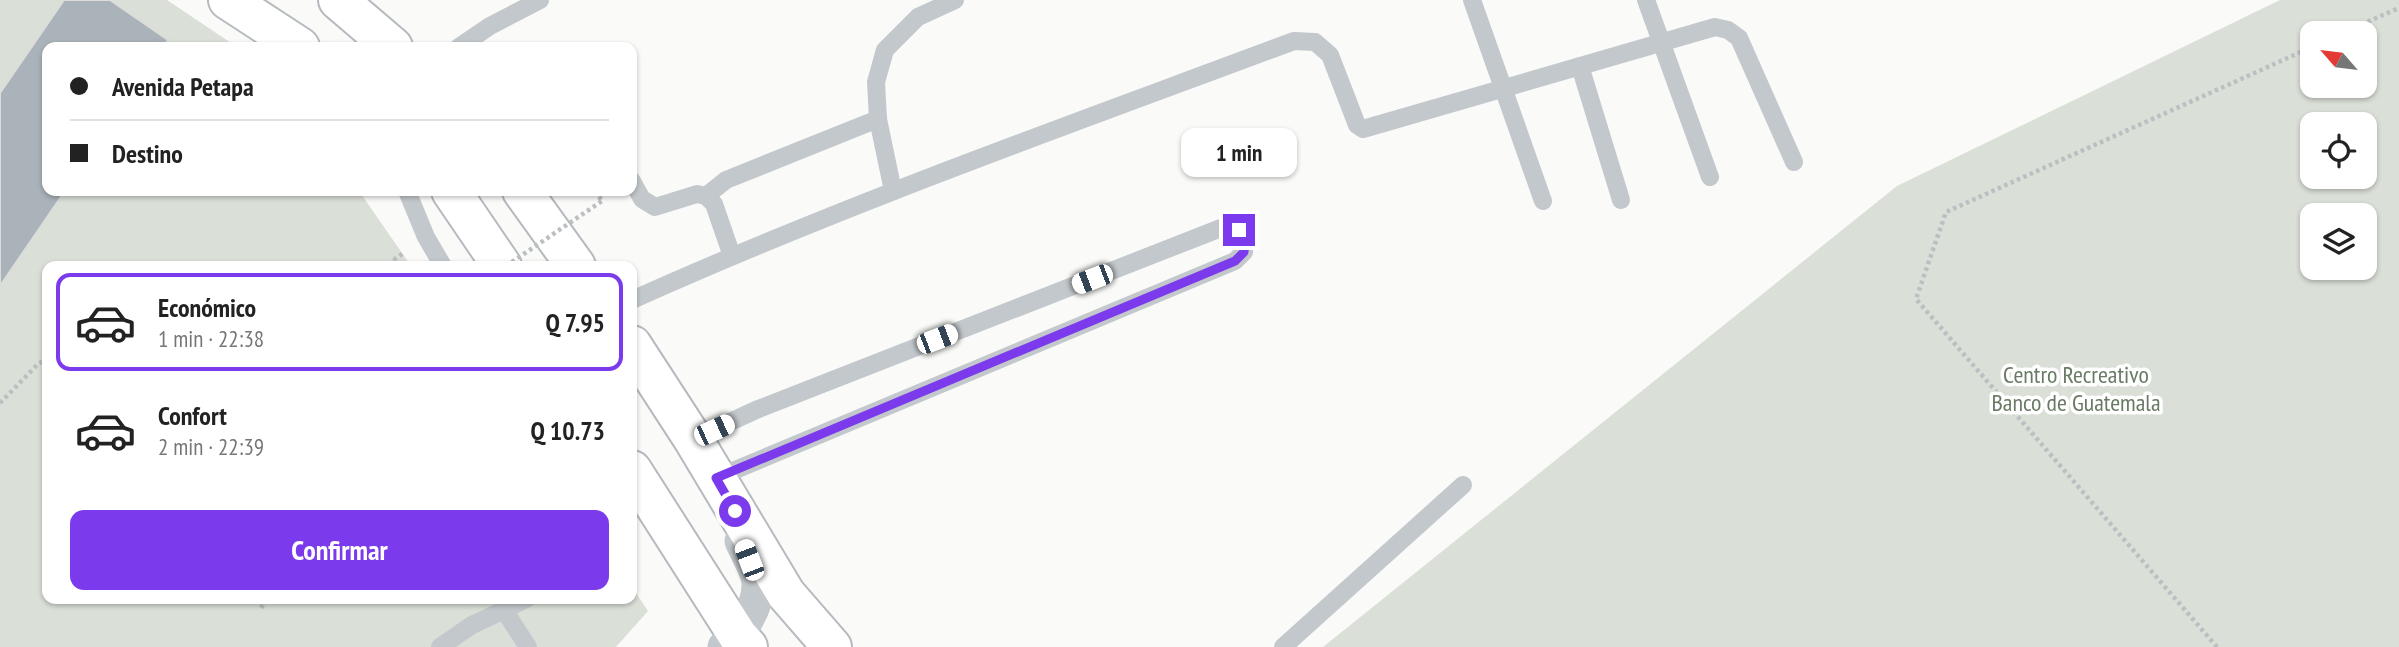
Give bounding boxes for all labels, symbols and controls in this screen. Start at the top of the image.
north arrow [2300,21,2376,98]
map controls [2300,21,2377,280]
text: Avenida Petapa [112,70,254,103]
button: locate [2300,112,2377,189]
callout: 1 min [1181,128,1297,177]
text: Destino [112,137,183,170]
text: 1 min [1216,138,1262,167]
button: layers [2300,203,2377,280]
route end [1223,214,1255,246]
car [1069,262,1116,296]
icon: car [74,291,137,354]
text: Económico [158,291,256,324]
text: Q 7.95 [545,306,605,339]
car [914,322,961,356]
text: 1 min · 22:38 [158,324,264,353]
park label: Centro Recreativo Banco de Guatemala [1992,359,2160,418]
icon: car [74,399,137,462]
text: Confort [158,399,227,432]
car [691,412,738,448]
text: Q 10.73 [530,414,605,447]
text: 2 min · 22:39 [158,432,264,461]
route start [719,495,751,527]
button: Confirmar [70,510,609,590]
car [732,537,767,583]

